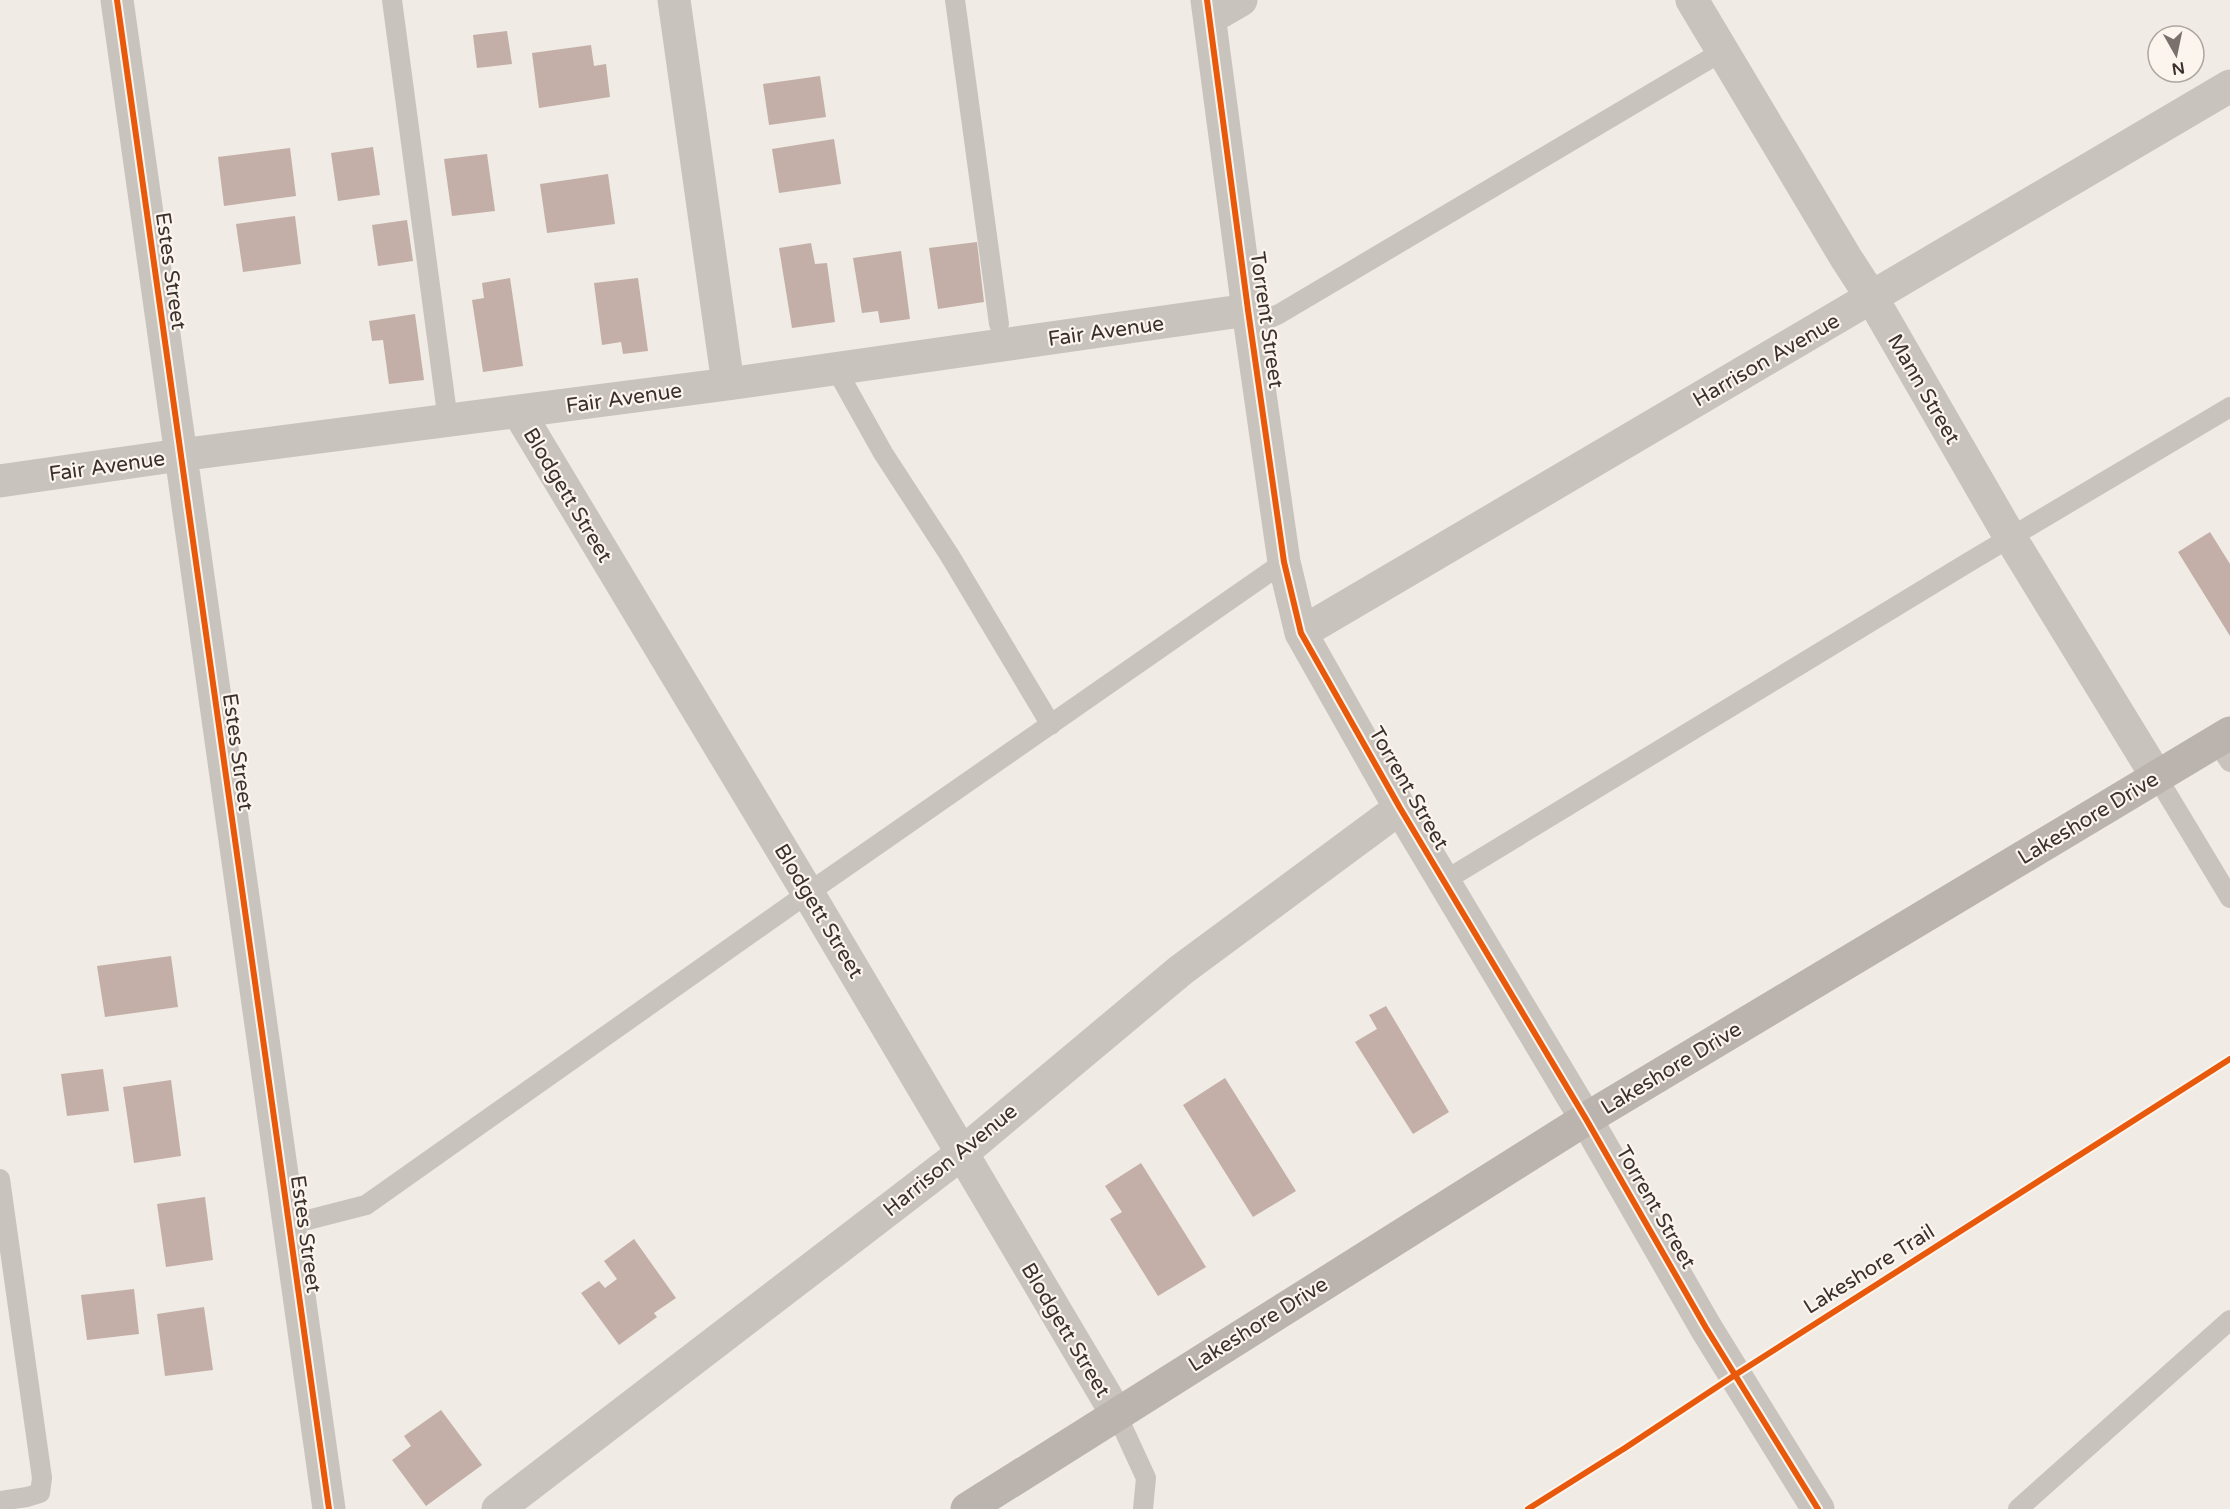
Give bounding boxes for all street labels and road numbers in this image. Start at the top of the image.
street label: Estes Street [150,211,191,332]
street label: Torrent Street [1245,250,1288,390]
street label: Harrison Avenue [1688,308,1844,413]
street label: Fair Avenue [1046,311,1166,352]
street label: Mann Street [1882,330,1965,449]
street label: Fair Avenue [564,378,684,419]
street label: Blodgett Street [518,424,618,567]
street label: Fair Avenue [47,446,167,487]
street label: Estes Street [217,692,258,813]
street label: Torrent Street [1363,722,1454,854]
street label: Lakeshore Drive [2013,767,2163,870]
street label: Blodgett Street [769,840,869,983]
street label: Lakeshore Drive [1596,1017,1746,1120]
street label: Harrison Avenue [878,1099,1022,1222]
street label: Torrent Street [1610,1141,1701,1273]
street label: Estes Street [285,1174,326,1295]
street label: Lakeshore Trail [1799,1219,1939,1320]
street label: Blodgett Street [1016,1259,1116,1402]
street label: Lakeshore Drive [1184,1272,1333,1377]

